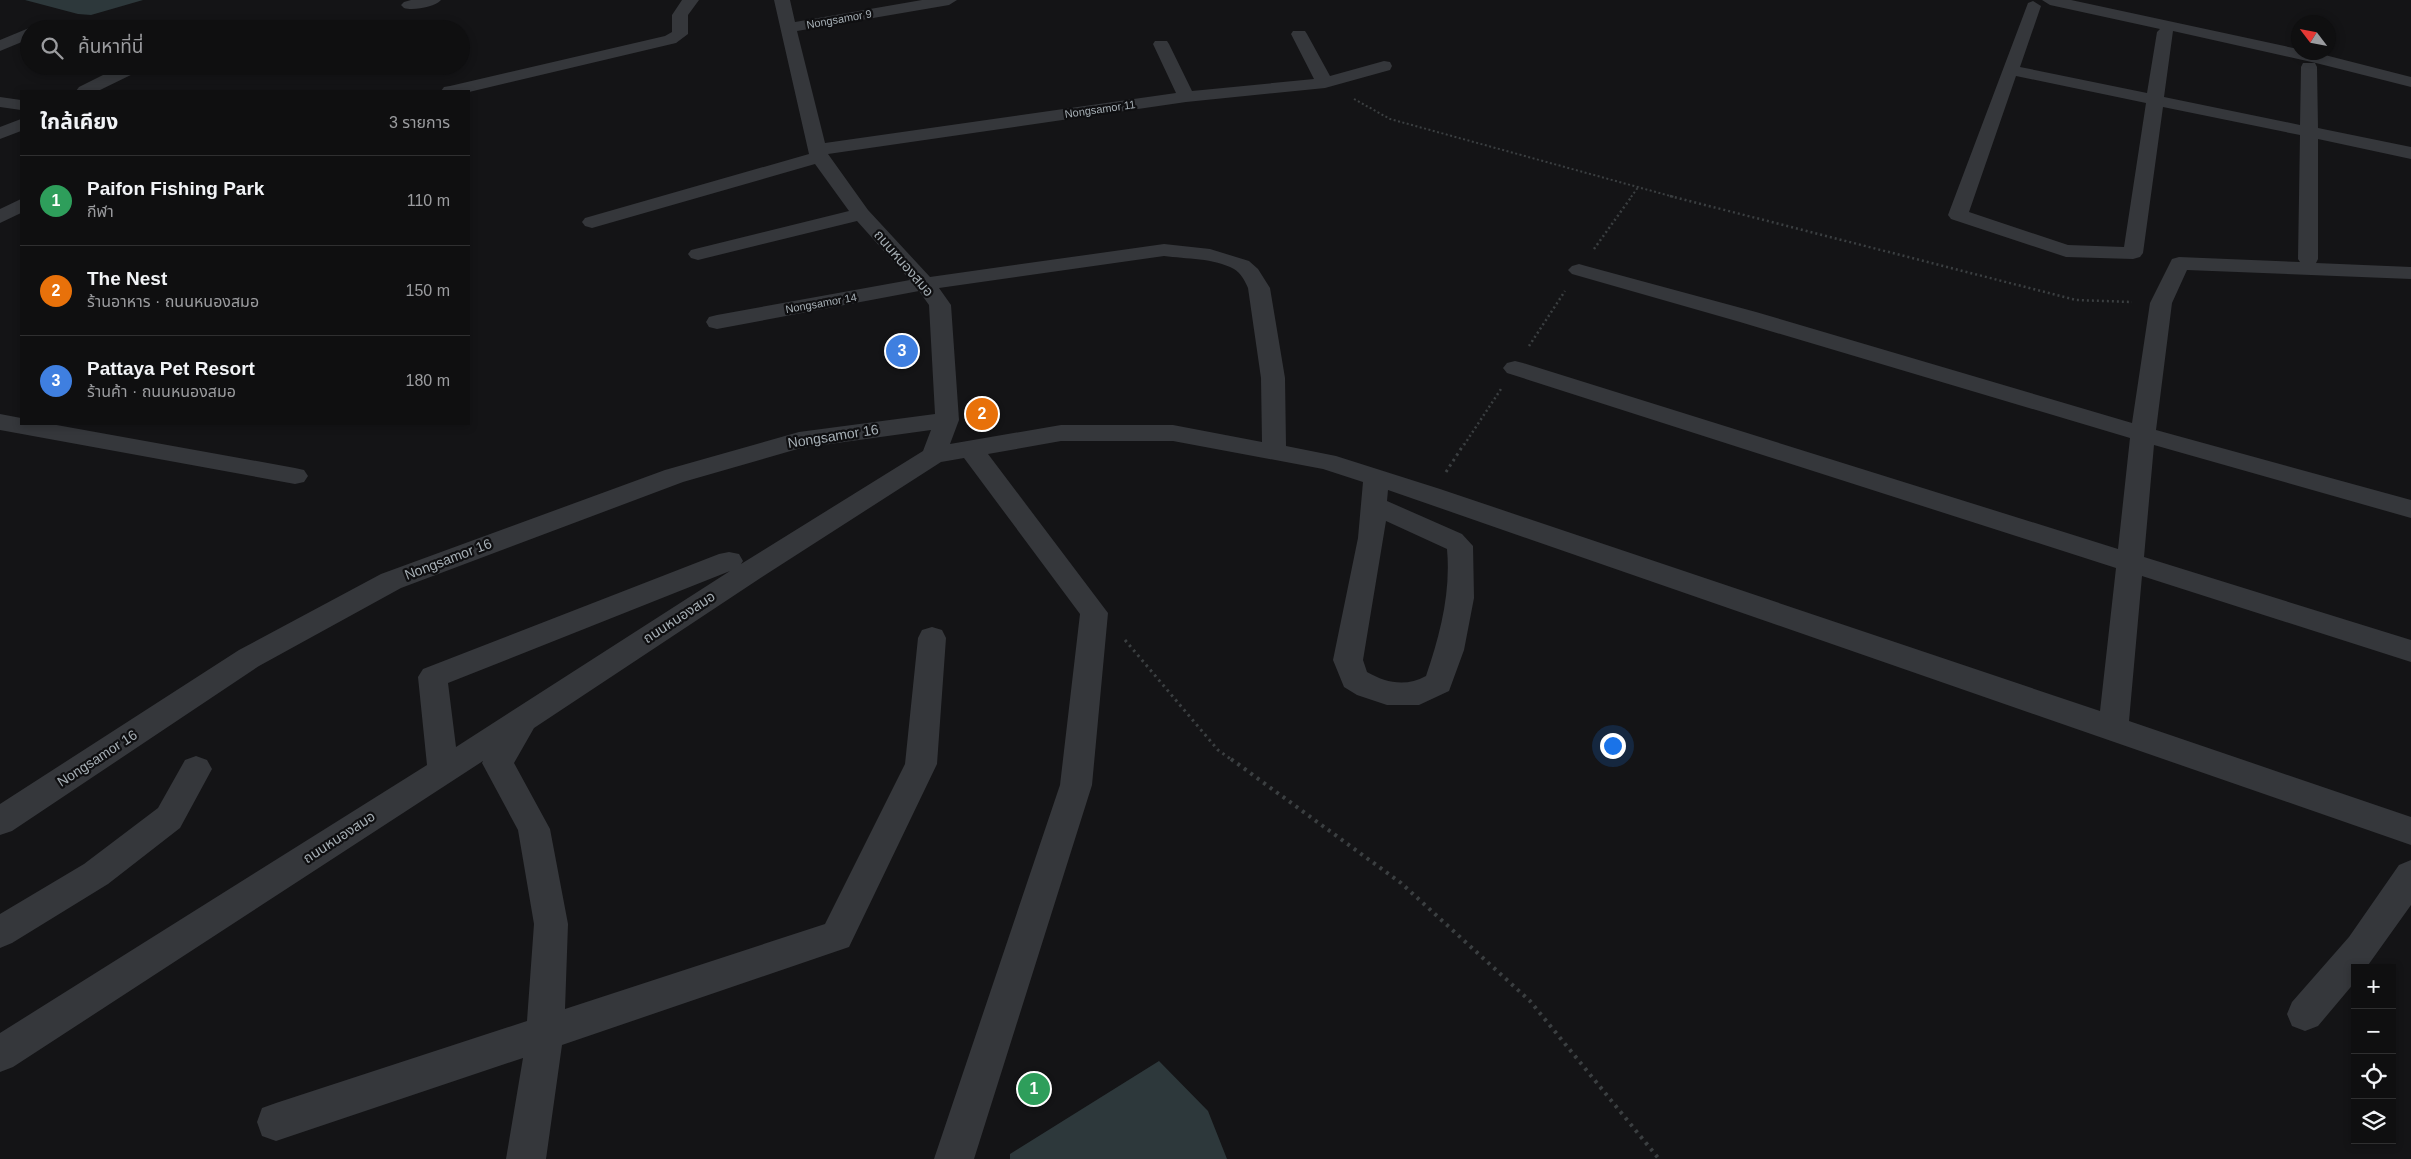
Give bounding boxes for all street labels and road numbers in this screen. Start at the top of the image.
street label: Nongsamor 9 [805,7,873,31]
street label: Nongsamor 11 [1064,98,1136,120]
street label: ถนนหนองสมอ [871,227,937,299]
street label: Nongsamor 14 [784,291,858,315]
street label: Nongsamor 16 [786,421,880,451]
street label: Nongsamor 16 [402,535,494,583]
street label: ถนนหนองสมอ [640,588,718,646]
street label: Nongsamor 16 [54,726,140,790]
street label: ถนนหนองสมอ [300,808,378,866]

